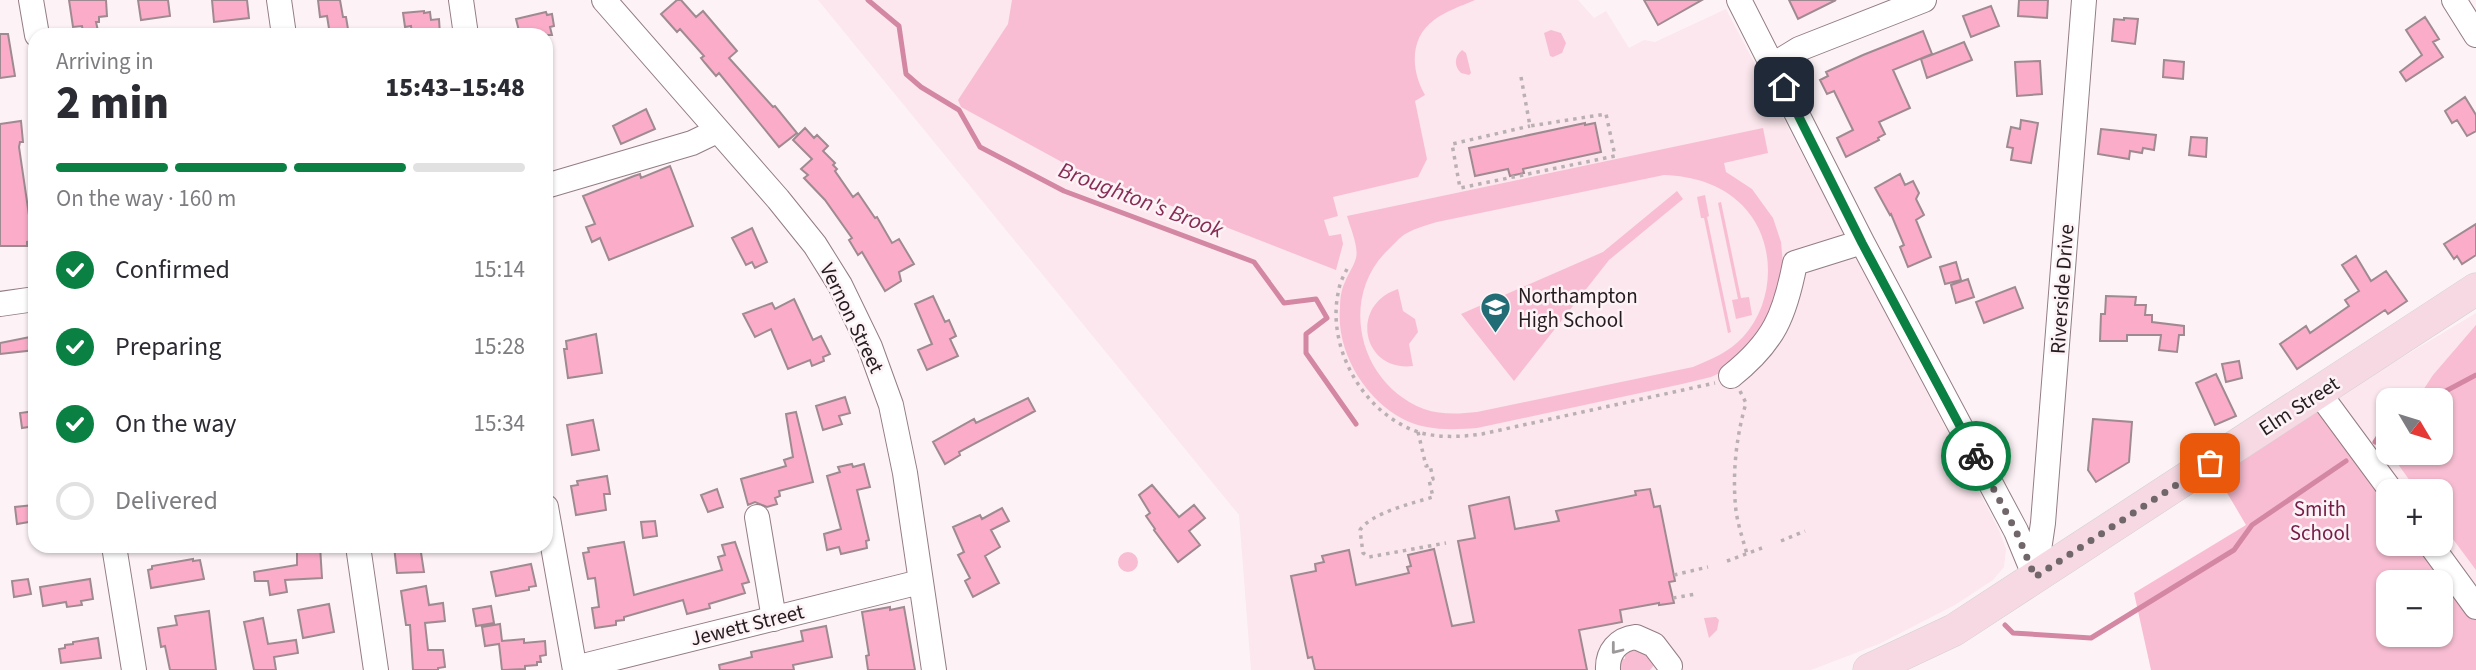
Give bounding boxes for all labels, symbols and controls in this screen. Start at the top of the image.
text: Arriving in [56,45,154,78]
pin [1754,57,1814,117]
icon: home [1765,68,1803,106]
text: 15:43–15:48 [385,69,525,106]
text: 2 min [56,71,169,136]
water label: Broughton's Brook [1054,153,1229,247]
text: On the way · 160 m [56,182,236,215]
street label: Riverside Drive [2042,223,2082,355]
icon: check [56,251,94,289]
text: Confirmed [115,251,230,288]
text: 15:14 [474,253,525,286]
street label: Vernon Street [812,258,892,378]
place label: Northampton High School [1518,281,1638,335]
school or university icon: Northampton High School [1478,291,1512,335]
icon: check [56,328,94,366]
text: Preparing [115,328,221,365]
text: 15:28 [474,330,525,363]
street label: Elm Street [2253,369,2345,443]
north arrow [2376,388,2454,466]
map controls [2376,388,2453,647]
icon: check [56,405,94,443]
text: On the way [115,405,236,442]
text: 15:34 [474,407,525,440]
courier [1941,421,2011,491]
pin [2180,433,2240,493]
icon: bike [1957,437,1995,475]
icon: bag [2191,444,2229,482]
button: + [2376,479,2453,556]
text: Delivered [115,482,218,519]
park label: Smith School [2290,494,2350,548]
button: − [2376,570,2453,647]
street label: Jewett Street [687,596,807,654]
one-way arrow [1611,642,1624,654]

